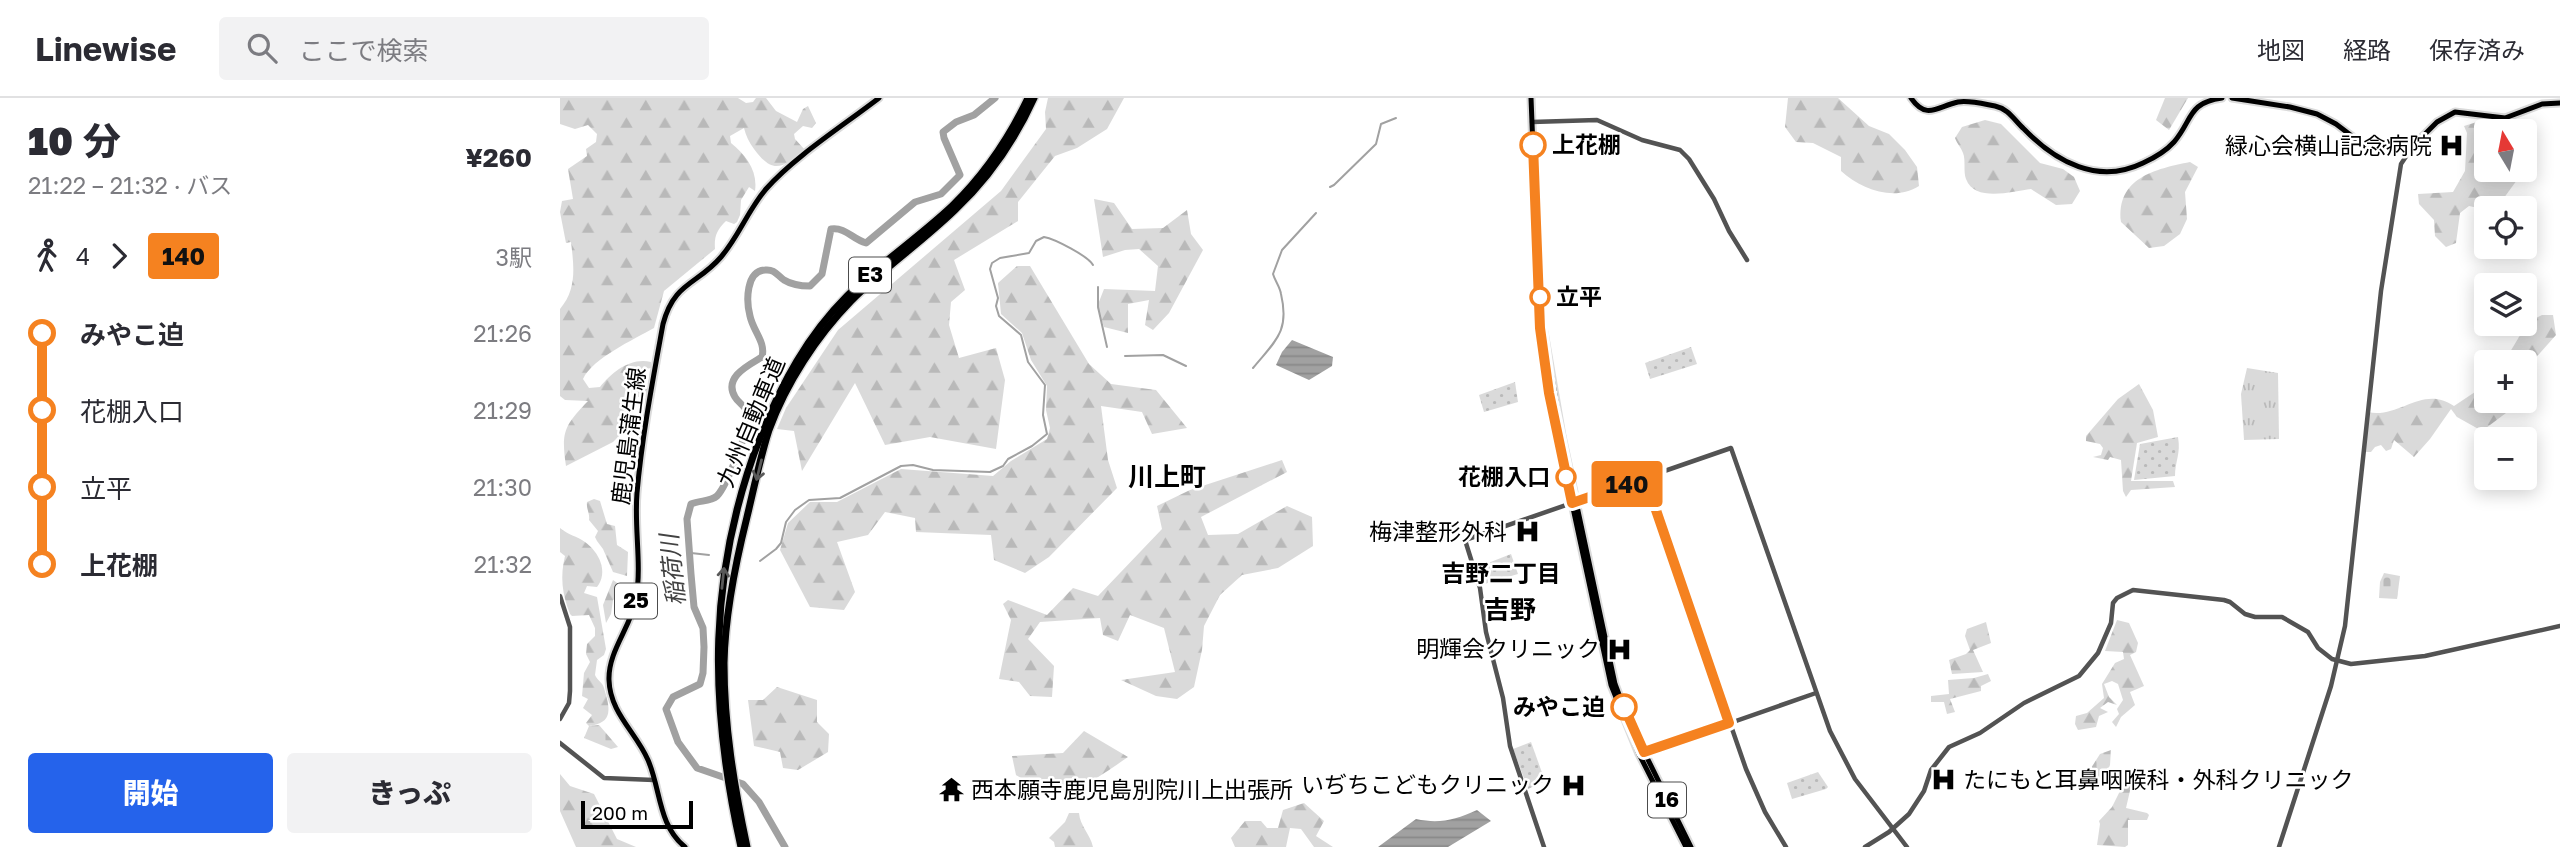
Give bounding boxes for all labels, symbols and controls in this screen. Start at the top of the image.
search box [219,17,709,80]
text: Linewise [35,29,177,68]
icon: search [243,29,281,67]
text: ここで検索 [299,35,429,66]
text: 地図 [2257,35,2305,64]
text: 経路 [2343,35,2391,64]
text: 保存済み [2429,35,2525,64]
text: 10 分 [28,118,121,163]
north arrow [2474,119,2538,182]
map controls [2474,119,2537,490]
place label: 上花棚 [1552,130,1621,158]
place label: 緑心会横山記念病院 [2225,131,2432,159]
marker: 上花棚 [1520,132,1546,158]
hospital icon: 緑心会横山記念病院 [2438,132,2466,160]
text: ¥260 [466,142,532,173]
text: 21:22 – 21:32 · バス [28,171,232,199]
button: locate [2474,196,2537,259]
icon: walk [28,237,66,275]
icon: forward [100,237,138,275]
text: 140 [162,241,205,270]
text: 4 [76,242,90,270]
text: 3駅 [496,243,532,271]
road number: E3 [849,258,891,292]
button: layers [2474,273,2537,336]
place label: 立平 [1556,282,1602,310]
marker: 立平 [1530,287,1550,307]
text: みやこ迫 [80,319,184,350]
text: 21:26 [473,319,532,347]
button: + [2474,350,2537,413]
street label: 九州自動車道 [710,353,790,491]
street label: 鹿児島蒲生線 [606,366,650,506]
text: 花棚入口 [80,396,184,427]
text: 21:29 [473,396,532,424]
button: − [2474,427,2537,490]
one-way arrow [752,458,765,481]
district label: 川上町 [1128,461,1206,492]
line badge: 140 [1587,461,1667,507]
place label: 花棚入口 [1458,462,1550,490]
marker: 花棚入口 [1556,467,1576,487]
text: 140 [1606,469,1648,498]
text: 立平 [80,473,132,504]
text: 21:30 [473,473,532,501]
place label: 梅津整形外科 [1369,517,1507,545]
hospital icon: 梅津整形外科 [1513,518,1541,546]
water label: 稲荷川 [653,530,690,607]
text: 上花棚 [80,550,158,581]
text: 21:32 [474,550,532,578]
district label: 吉野二丁目 [1441,558,1561,587]
one-way arrow [717,567,730,590]
road number: 25 [615,584,657,618]
district label: 吉野 [1484,594,1536,625]
place label: 明輝会クリニック [1416,634,1600,662]
hospital icon: 明輝会クリニック [1606,635,1634,663]
place label: みやこ迫 [1513,692,1605,720]
marker: みやこ迫 [1611,694,1637,720]
button: 開始 [28,753,273,833]
button: きっぷ [287,753,532,833]
place label: たにもと耳鼻咽喉科・外科クリニック [1963,765,2354,793]
hospital icon: たにもと耳鼻咽喉科・外科クリニック [1929,766,1957,794]
place label: いぢちこどもクリニック [1301,770,1554,798]
hospital icon: いぢちこどもクリニック [1560,771,1588,799]
place label: 西本願寺鹿児島別院川上出張所 [971,775,1293,803]
temple icon: 西本願寺鹿児島別院川上出張所 [937,776,965,804]
road number: 16 [1648,782,1686,818]
scale bar [581,798,693,830]
text: 200 m [592,801,648,824]

